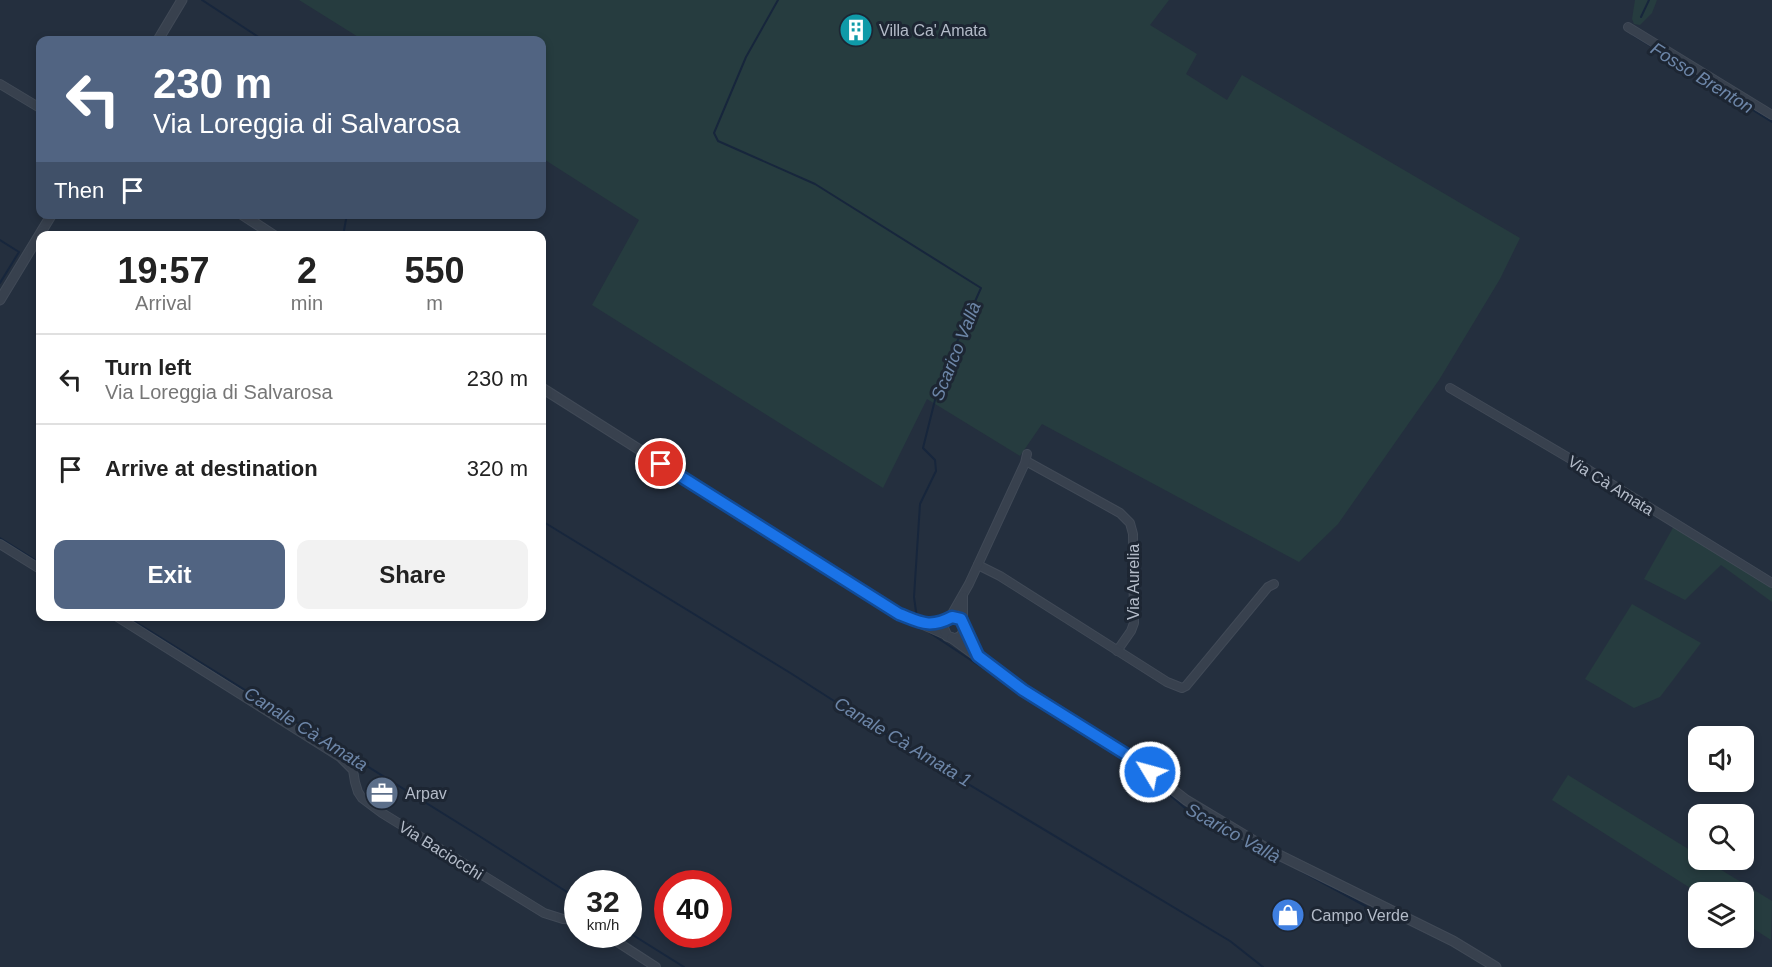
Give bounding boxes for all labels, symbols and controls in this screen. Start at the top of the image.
building icon: Villa Ca' Amata [838,12,874,48]
place label: Villa Ca' Amata [879,22,987,39]
water label: Fosso Brenton [1647,39,1757,117]
icon: left [54,60,132,138]
text: 230 m [153,60,272,107]
text: Via Loreggia di Salvarosa [153,109,460,139]
icon: arrive [116,174,149,207]
text: Then [54,178,104,203]
text: 19:57 [117,250,209,291]
text: 2 [297,250,317,291]
text: 550 [404,250,465,291]
text: Arrival [135,292,192,314]
text: min [291,292,323,314]
text: m [426,292,443,314]
water label: Scarico Vallà [927,299,985,403]
text: Turn left [105,355,191,380]
icon: left [54,363,87,396]
text: 230 m [467,366,528,391]
text: Via Loreggia di Salvarosa [105,381,333,403]
pin [635,438,686,489]
icon: arrive [644,447,677,480]
street label: Via Cà Amata [1565,452,1657,519]
icon: arrive [54,453,87,486]
text: Arrive at destination [105,456,318,481]
text: 320 m [467,456,528,481]
button: Exit [54,540,285,609]
button: Share [297,540,528,609]
street label: Via Aurelia [1125,544,1142,620]
water label: Canale Cà Amata [241,683,371,775]
water label: Canale Cà Amata 1 [831,693,975,791]
map controls [1688,726,1754,948]
button: sound [1688,726,1754,792]
position arrow [1118,740,1182,804]
office icon: Arpav [364,775,400,811]
place label: Arpav [405,785,447,802]
water label: Scarico Vallà [1183,799,1283,867]
button: search [1688,804,1754,870]
street label: Via Baciocchi [396,818,486,883]
speed limit sign: 40 [654,870,732,948]
button: layers [1688,882,1754,948]
text: 32 [586,885,620,918]
shop icon: Campo Verde [1270,897,1306,933]
place label: Campo Verde [1311,907,1409,924]
text: km/h [587,916,619,933]

